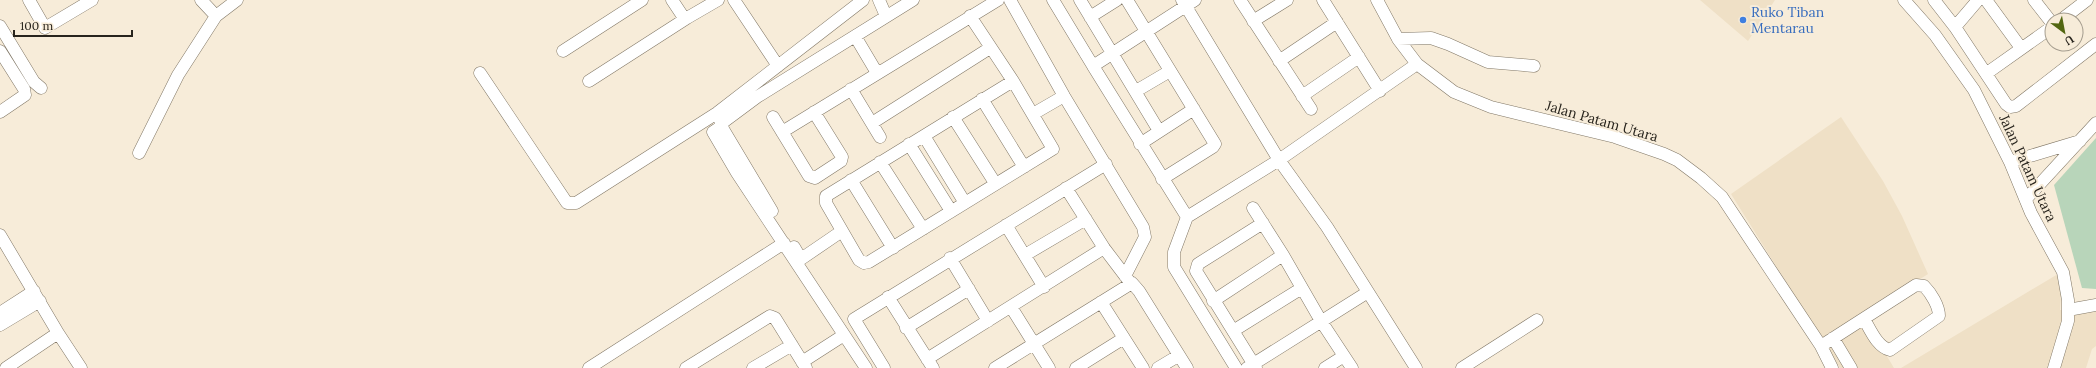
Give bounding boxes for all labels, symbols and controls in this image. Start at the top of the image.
place label: Ruko Tiban Mentarau [1751,3,1825,37]
scale bar [14,12,132,38]
north arrow [2044,12,2084,52]
marker: Ruko Tiban Mentarau [1738,15,1748,25]
text: 100 m [20,18,53,33]
text: U [2062,32,2077,49]
street label: Jalan Patam Utara [1543,96,1660,146]
street label: Jalan Patam Utara [1995,111,2061,224]

